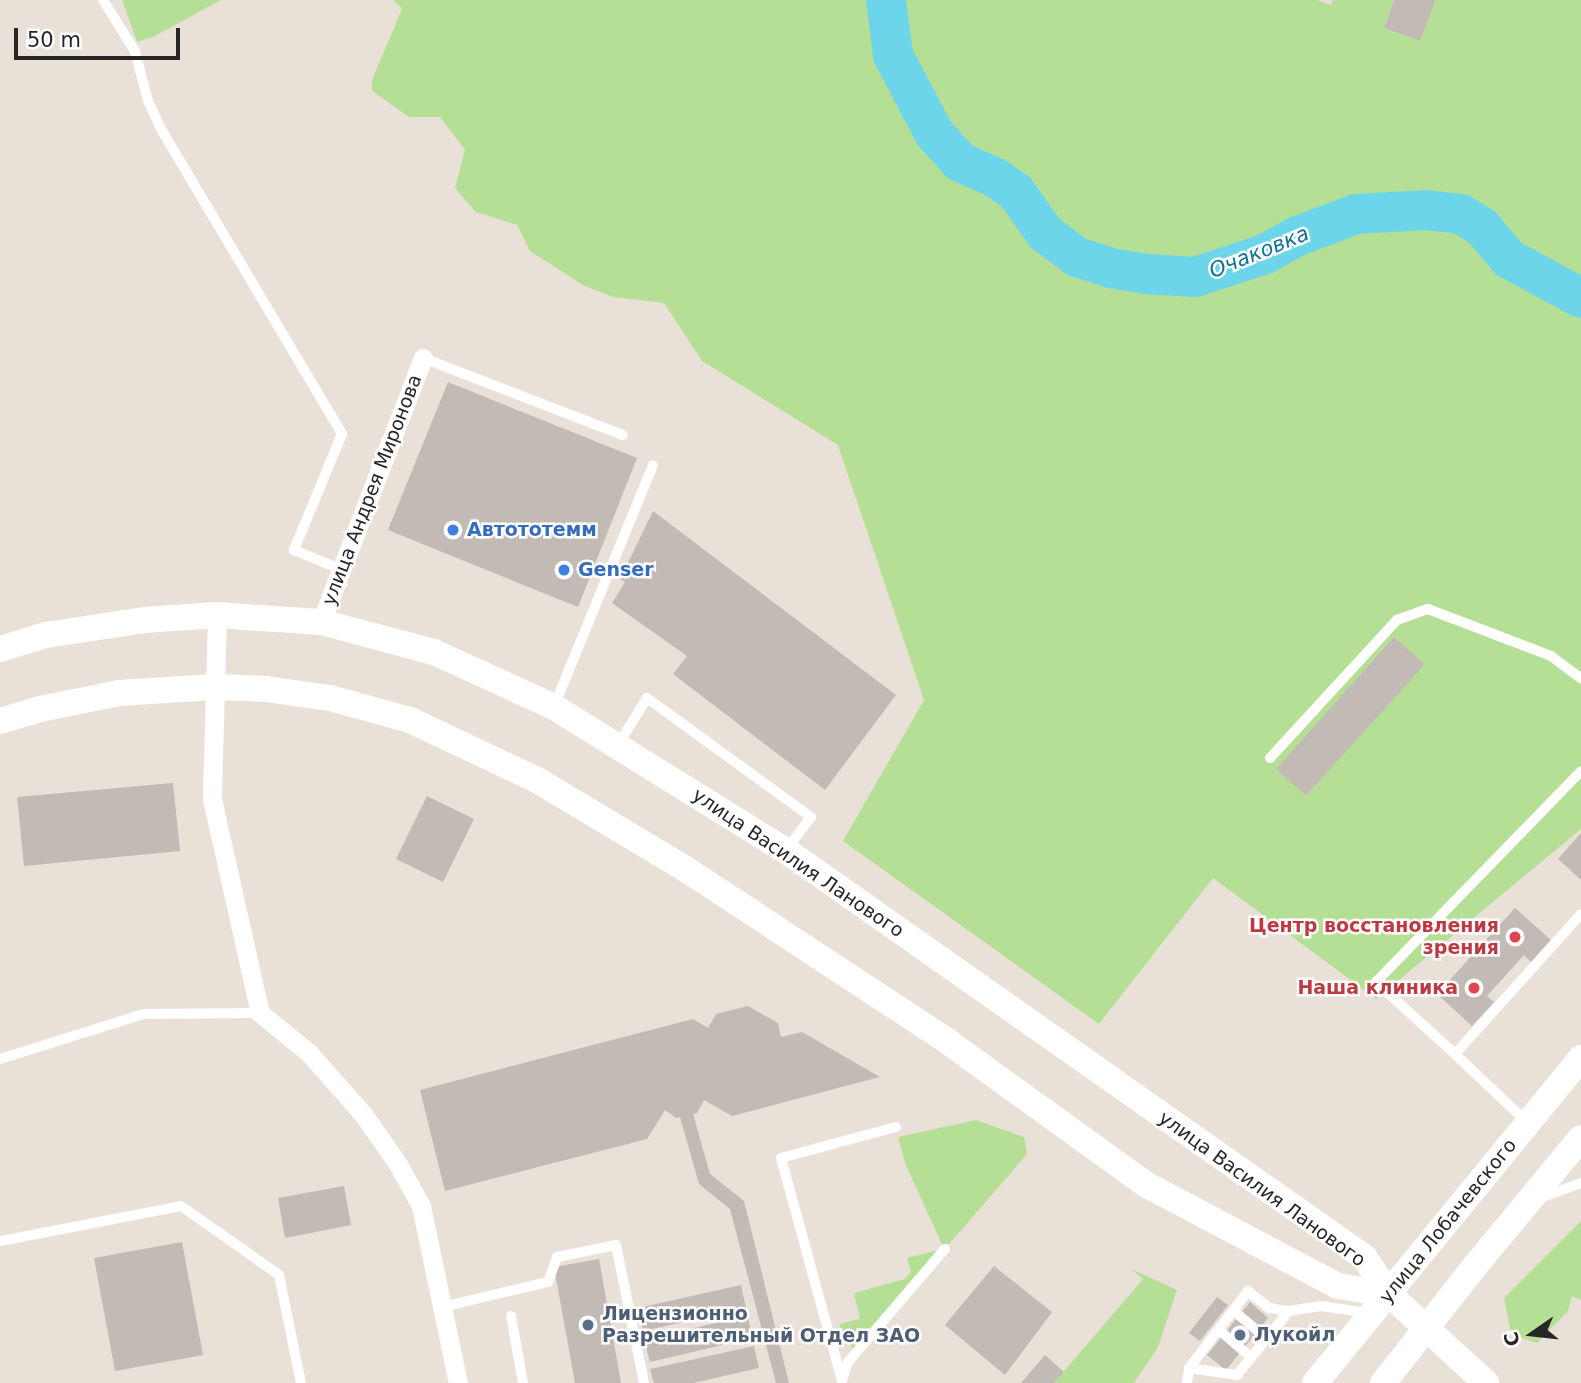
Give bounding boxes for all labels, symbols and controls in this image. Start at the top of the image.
scale bar [18,14,184,58]
text: 50 m [27,28,81,52]
water label: Очаковка [1205,221,1313,283]
street label: улица Андрея Миронова [317,371,427,609]
place label: Автототемм [467,519,597,541]
marker: Автототемм [445,522,461,538]
place label: Genser [578,559,654,581]
marker: Genser [556,562,572,578]
street label: улица Василия Ланового [688,784,908,942]
place label: Центр восстановления зрения [1249,915,1499,959]
marker: Центр восстановления зрения [1505,927,1525,947]
place label: Наша клиника [1297,977,1458,999]
marker: Наша клиника [1464,978,1484,998]
street label: улица Василия Ланового [1154,1106,1370,1272]
street label: улица Лобачевского [1375,1134,1521,1308]
north arrow [1497,1299,1567,1369]
place label: Лицензионно Разрешительный Отдел ЗАО [602,1303,920,1347]
marker: Лицензионно Разрешительный Отдел ЗАО [580,1317,596,1333]
place label: Лукойл [1254,1324,1335,1346]
marker: Лукойл [1232,1327,1248,1343]
text: С [1499,1330,1524,1349]

